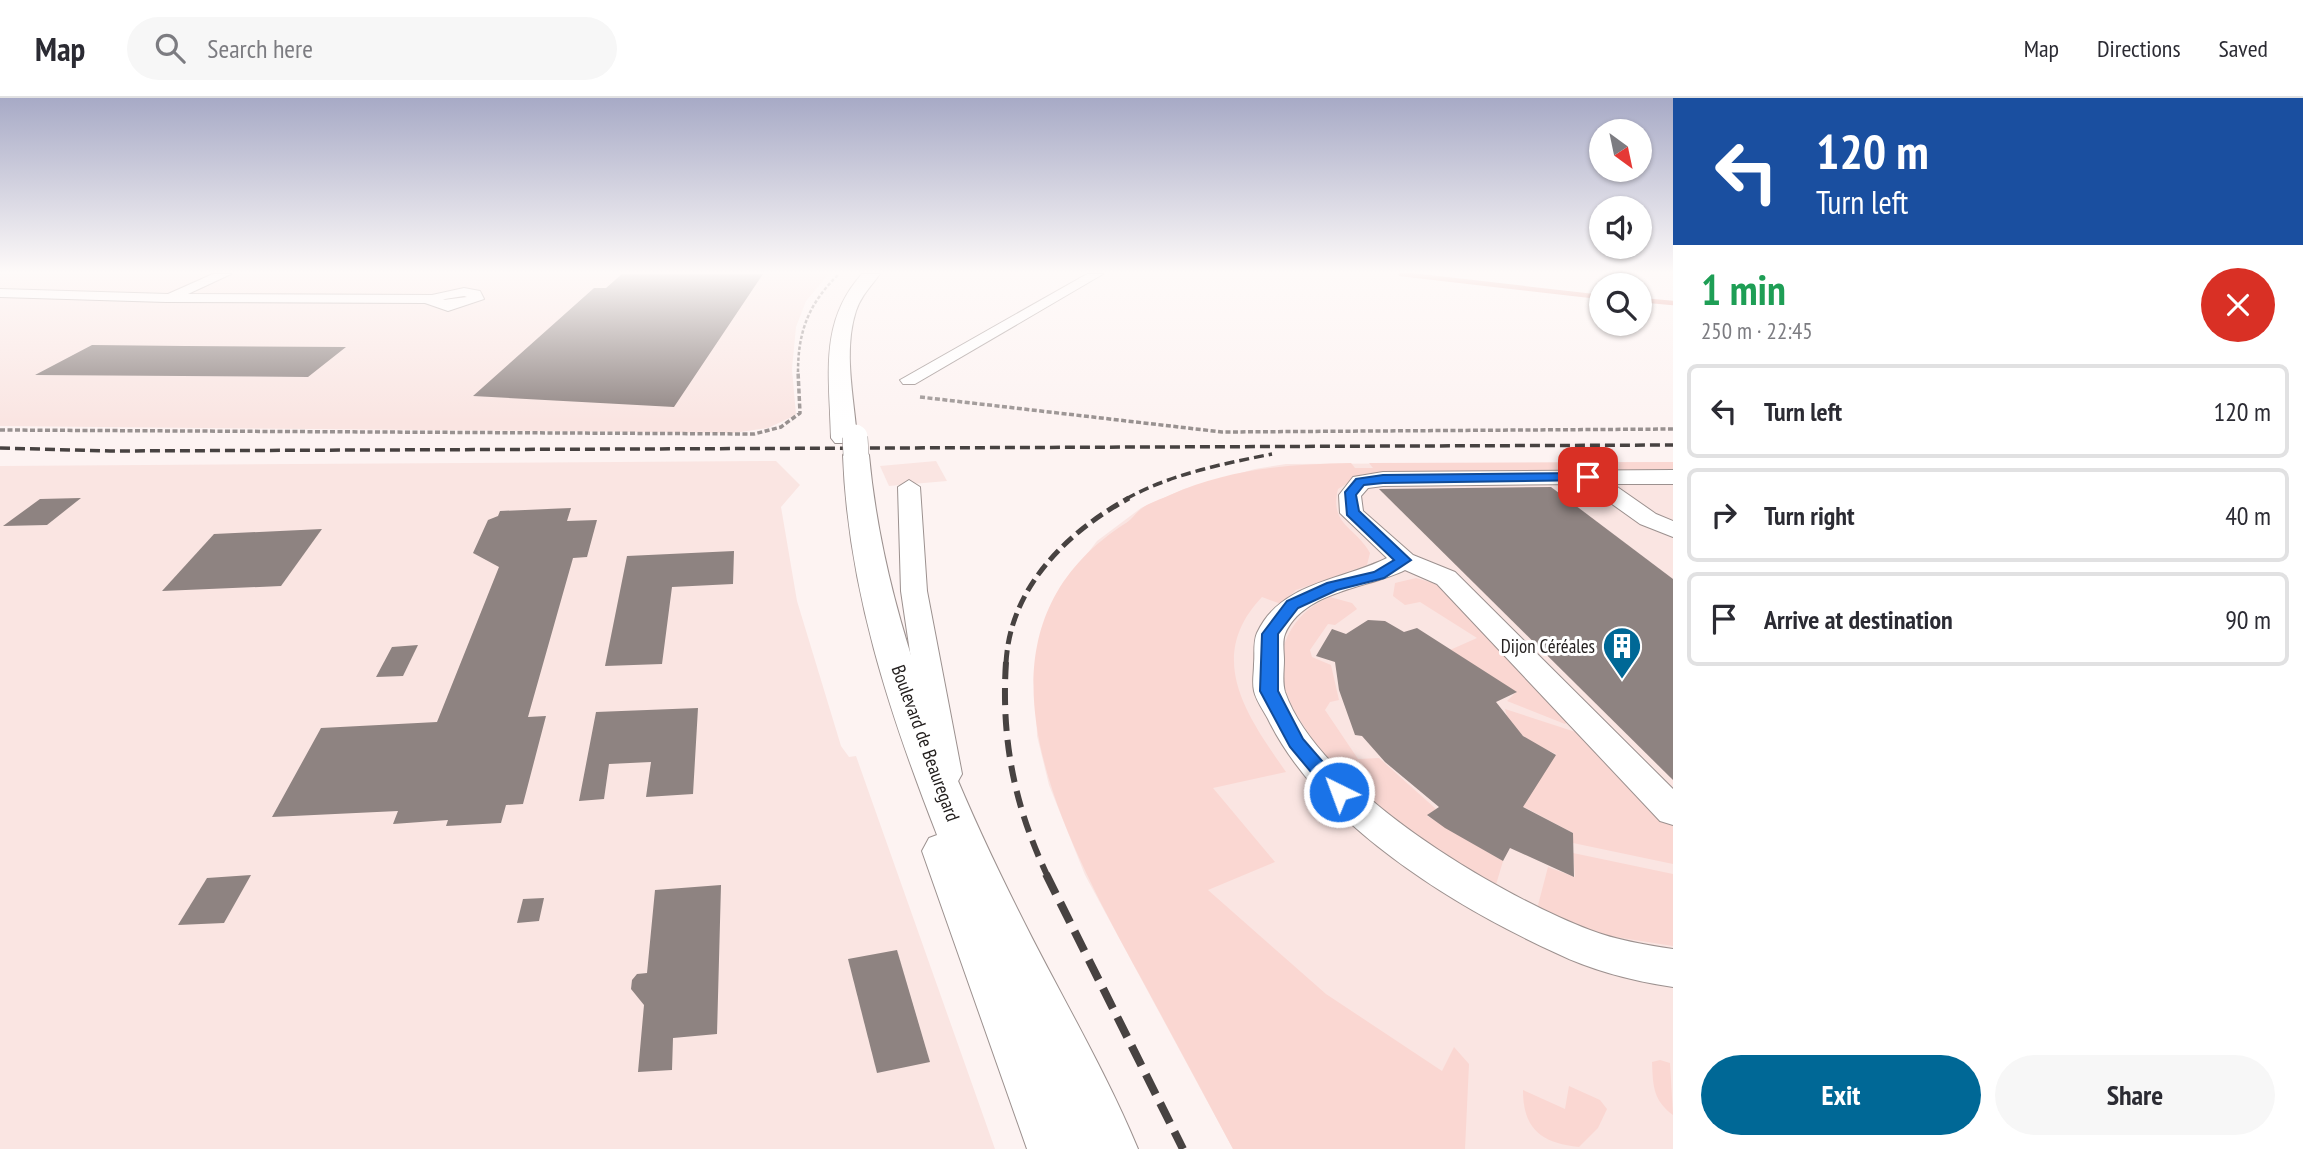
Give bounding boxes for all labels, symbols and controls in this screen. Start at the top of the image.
search box [127,17,617,80]
text: Map [35,27,85,70]
icon: search [151,29,189,67]
text: Search here [207,32,313,65]
text: Map [2024,33,2059,64]
text: Directions [2097,33,2181,64]
text: Saved [2219,33,2268,64]
north arrow [1589,119,1652,182]
map controls [1589,119,1652,336]
text: 120 m [1816,119,1929,183]
icon: left [1701,126,1792,217]
text: Turn left [1816,181,1908,223]
button: sound [1589,196,1652,259]
text: 1 min [1701,262,1786,317]
button: close [2201,268,2275,342]
button: search [1589,273,1652,336]
text: 250 m · 22:45 [1701,316,1813,345]
icon: left [1705,392,1743,430]
text: Turn left [1764,395,1842,428]
text: 120 m [2213,395,2271,428]
pin [1558,447,1618,507]
icon: arrive [1569,458,1607,496]
icon: right [1705,496,1743,534]
text: Turn right [1764,499,1855,532]
text: 40 m [2225,499,2271,532]
icon: arrive [1705,600,1743,638]
text: Arrive at destination [1764,603,1953,636]
text: 90 m [2225,603,2271,636]
building icon: Dijon Céréales [1601,625,1643,680]
place label: Dijon Céréales [1501,634,1595,658]
street label: Boulevard de Beauregard [887,662,965,824]
position arrow [1302,755,1376,829]
button: Exit [1701,1055,1981,1135]
button: Share [1995,1055,2275,1135]

